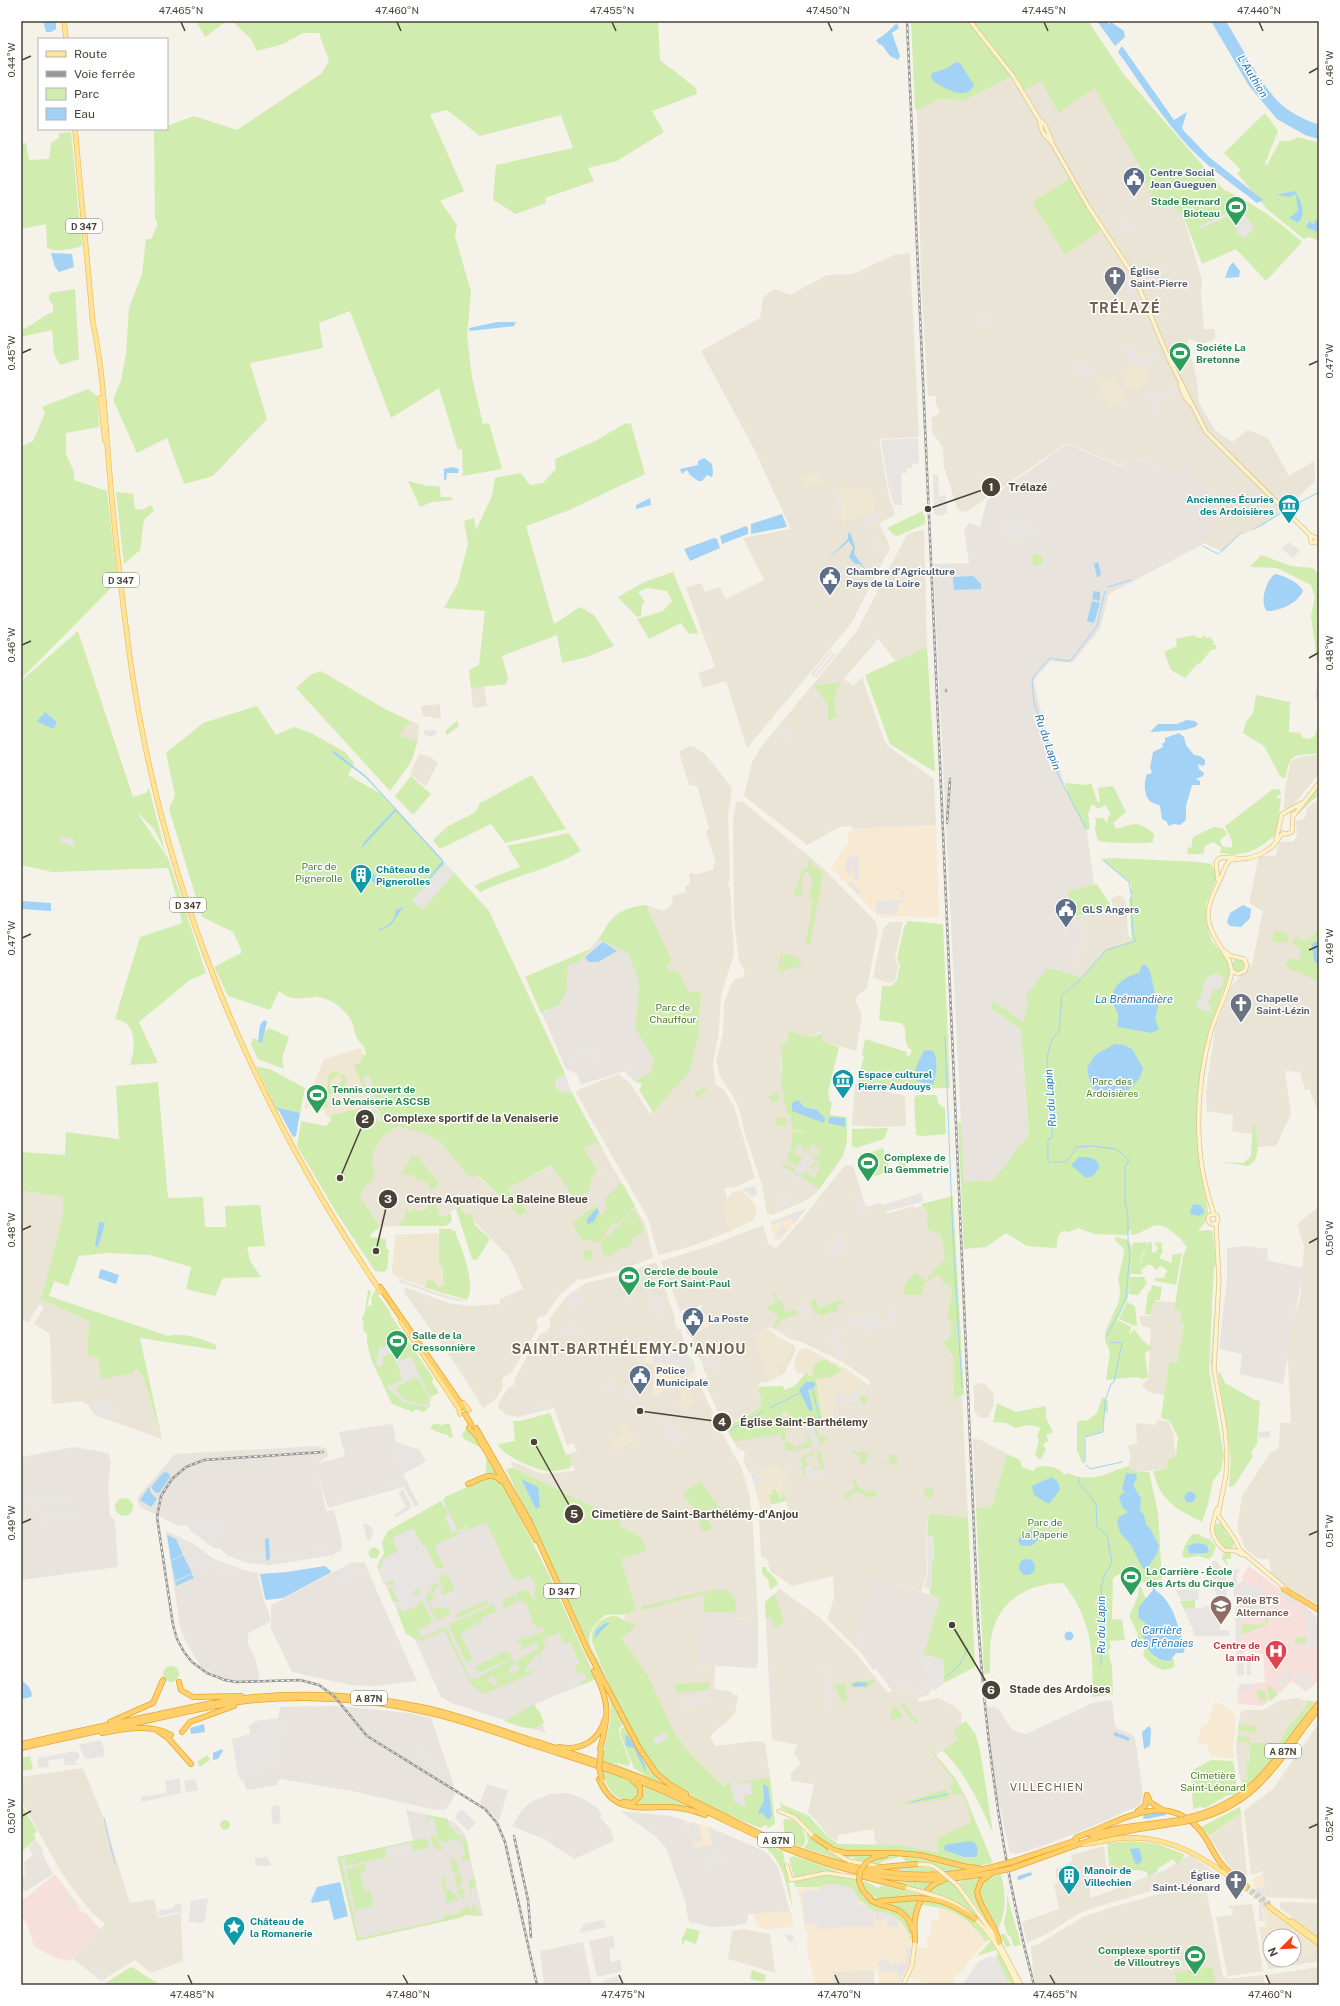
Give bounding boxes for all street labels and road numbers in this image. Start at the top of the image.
road number: D 347 [66,219,102,233]
road number: D 347 [103,573,139,587]
road number: D 347 [170,898,206,912]
road number: D 347 [544,1584,580,1598]
road number: A 87N [351,1691,387,1705]
road number: A 87N [1265,1744,1301,1758]
road number: A 87N [758,1833,794,1847]

